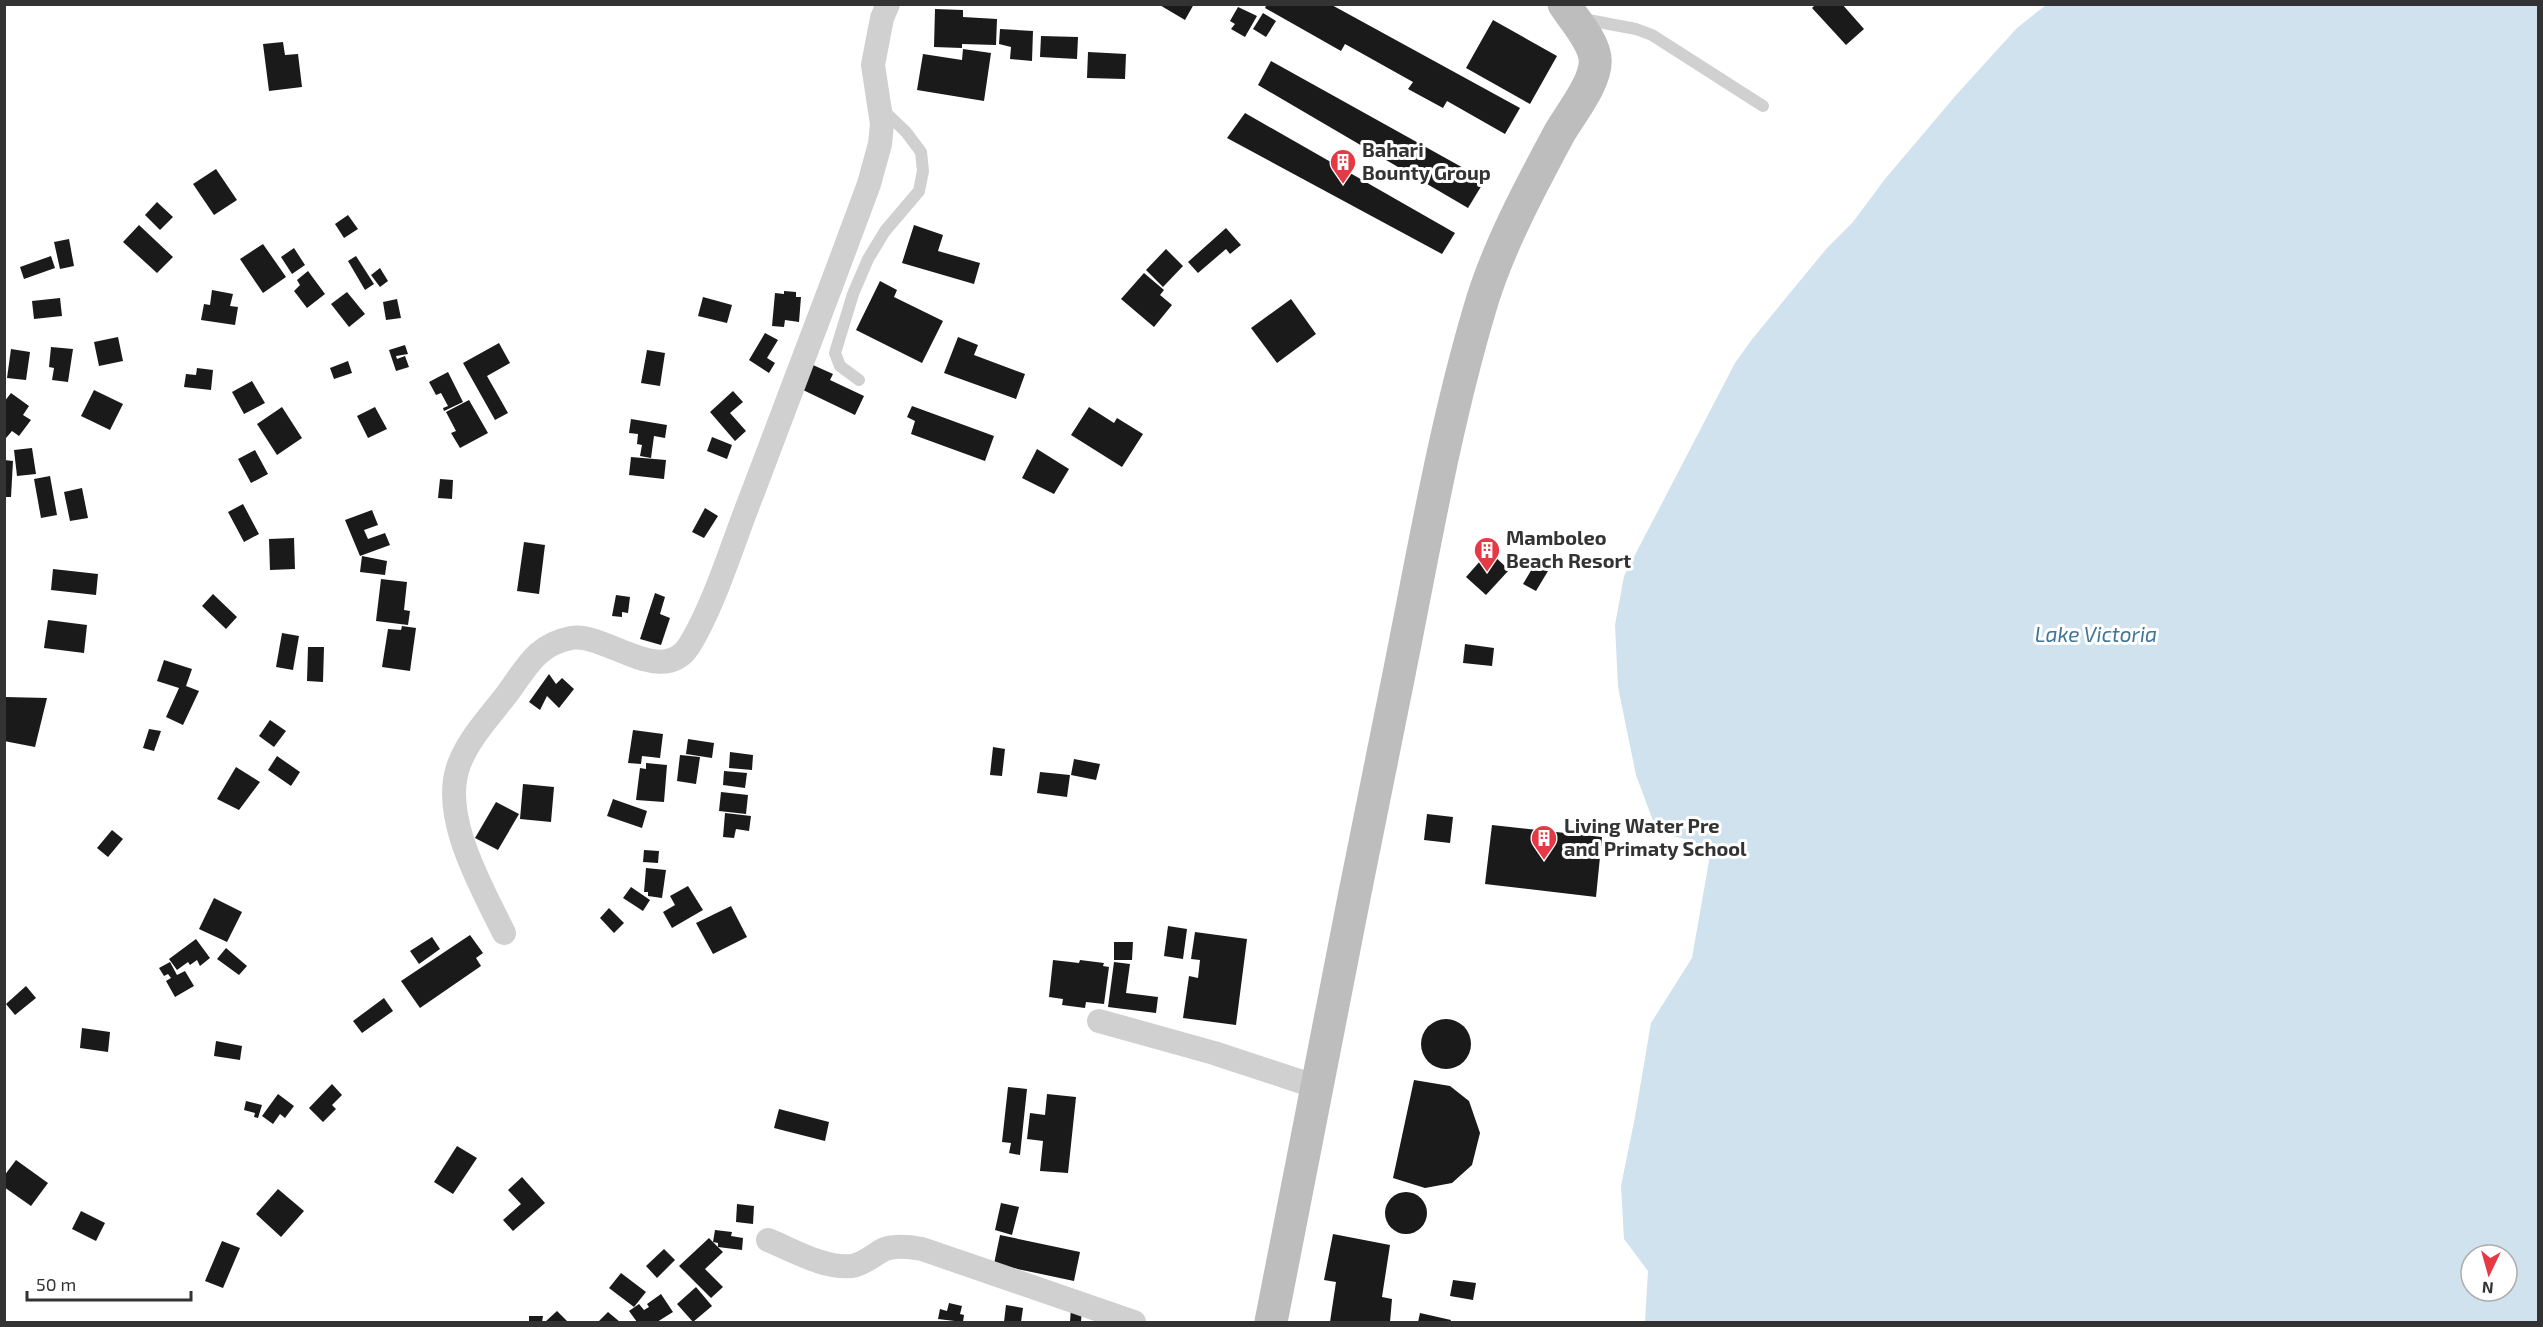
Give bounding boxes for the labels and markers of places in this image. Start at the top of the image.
place label: Bahari Bounty Group [1362,137,1491,185]
building icon: Bahari Bounty Group [1328,147,1358,185]
place label: Mamboleo Beach Resort [1506,525,1631,572]
building icon: Mamboleo Beach Resort [1472,535,1502,573]
place label: Living Water Pre and Primaty School [1564,813,1747,861]
building icon: Living Water Pre and Primaty School [1529,823,1559,861]

